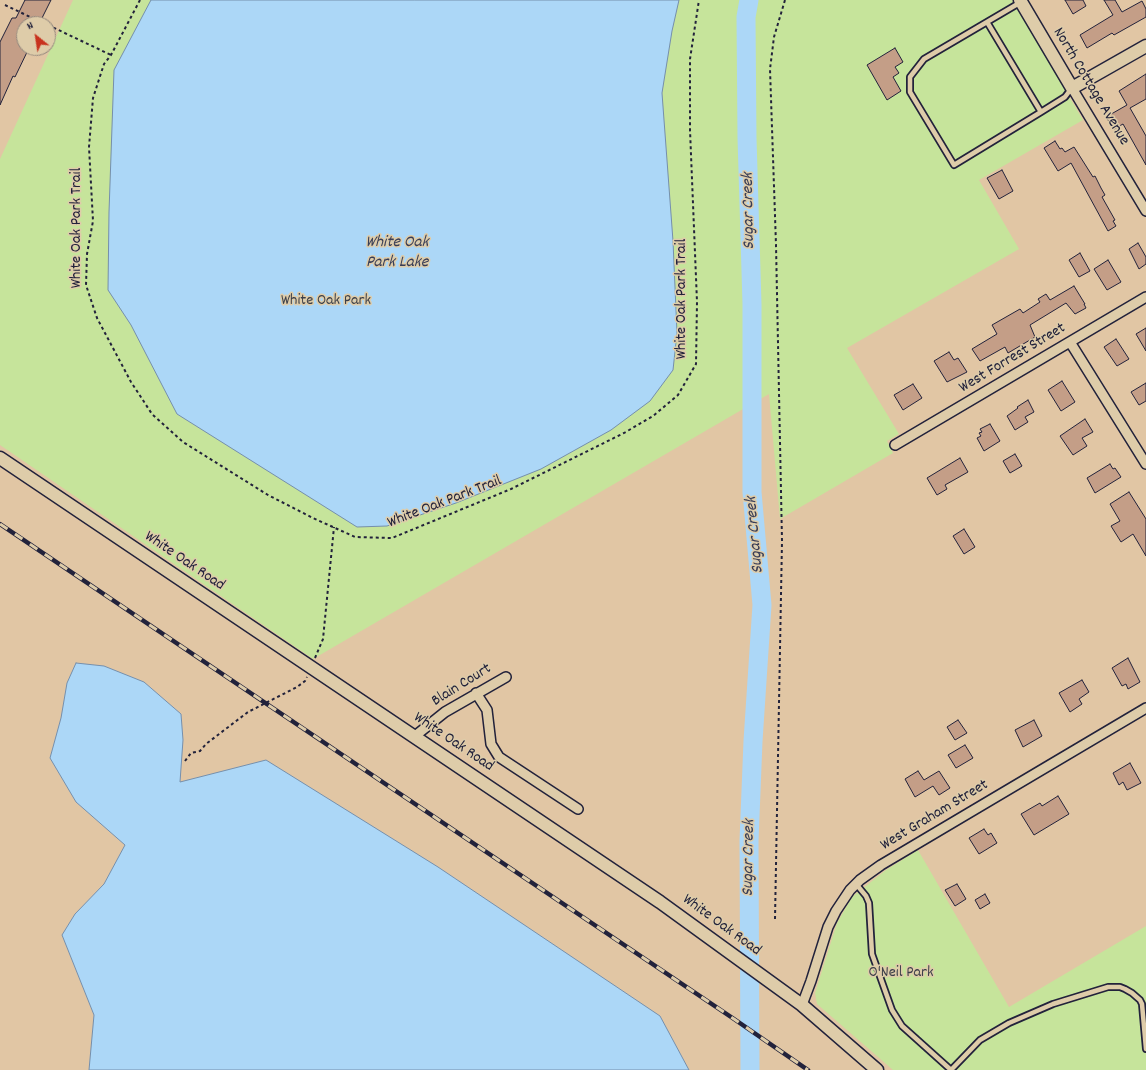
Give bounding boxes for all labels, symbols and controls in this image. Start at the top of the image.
north arrow [16,16,56,56]
text: N [24,18,37,35]
street label: North Cottage Avenue [1047,25,1133,149]
street label: White Oak Park Trail [68,168,88,288]
water label: Sugar Creek [739,172,761,250]
water label: White Oak Park Lake [365,234,429,274]
street label: White Oak Park Trail [673,239,693,359]
park label: White Oak Park [281,292,371,312]
street label: West Forrest Street [956,320,1070,398]
street label: White Oak Park Trail [385,472,505,534]
water label: Sugar Creek [742,496,770,574]
street label: White Oak Road [140,528,228,596]
street label: Blain Court [429,660,495,712]
street label: White Oak Road [409,709,497,777]
street label: West Graham Street [878,776,992,856]
water label: Sugar Creek [739,819,761,897]
street label: White Oak Road [678,891,764,961]
park label: O'Neil Park [869,964,933,984]

